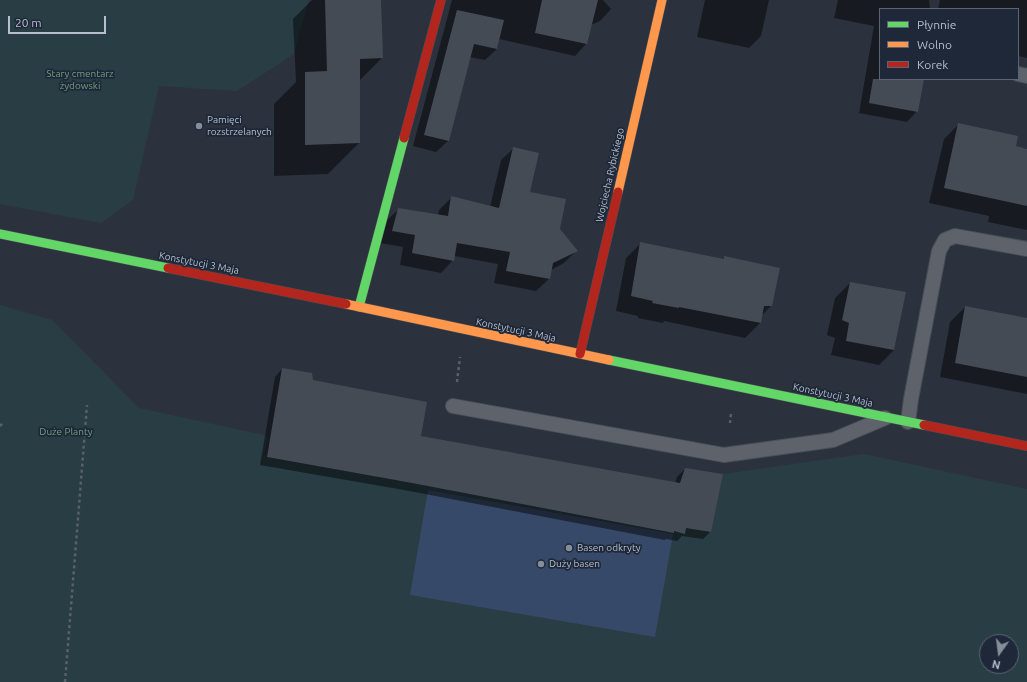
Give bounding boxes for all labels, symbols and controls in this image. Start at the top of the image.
scale bar [10,8,108,34]
legend [879,8,1019,80]
text: 20 m [15,16,42,29]
text: Płynnie [917,18,956,31]
text: Wolno [917,38,952,51]
text: Korek [917,58,948,71]
park label: Stary cmentarz żydowski [46,68,114,92]
place label: Pamięci rozstrzelanych [207,114,272,138]
marker: Pamięci rozstrzelanych [194,121,204,131]
street label: Wojciecha Rybickiego [593,127,627,223]
street label: Konstytucji 3 Maja [158,249,240,277]
street label: Konstytucji 3 Maja [475,316,557,344]
street label: Konstytucji 3 Maja [792,381,874,409]
park label: Duże Planty [39,426,93,438]
place label: Basen odkryty [577,542,641,554]
marker: Basen odkryty [564,543,574,553]
place label: Duży basen [549,558,600,570]
marker: Duży basen [536,559,546,569]
north arrow [979,634,1019,674]
text: N [991,658,1002,671]

